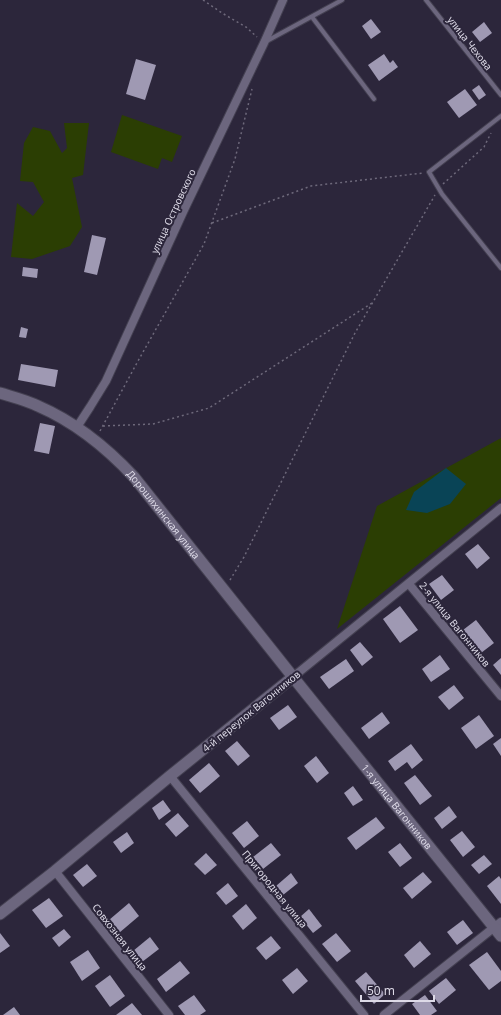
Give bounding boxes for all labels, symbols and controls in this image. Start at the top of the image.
street label: улица Чехова [444,13,496,73]
street label: улица Островского [147,166,199,256]
street label: Дорошихинская улица [124,467,203,562]
street label: 2-я улица Вагонников [416,579,494,670]
street label: 4-й переулок Вагонников [199,667,303,755]
street label: 1-я улица Вагонников [358,761,436,852]
street label: Пригородная улица [239,847,311,931]
street label: Совхозная улица [89,900,151,974]
scale bar [361,977,434,1003]
text: 50 m [367,982,395,999]

